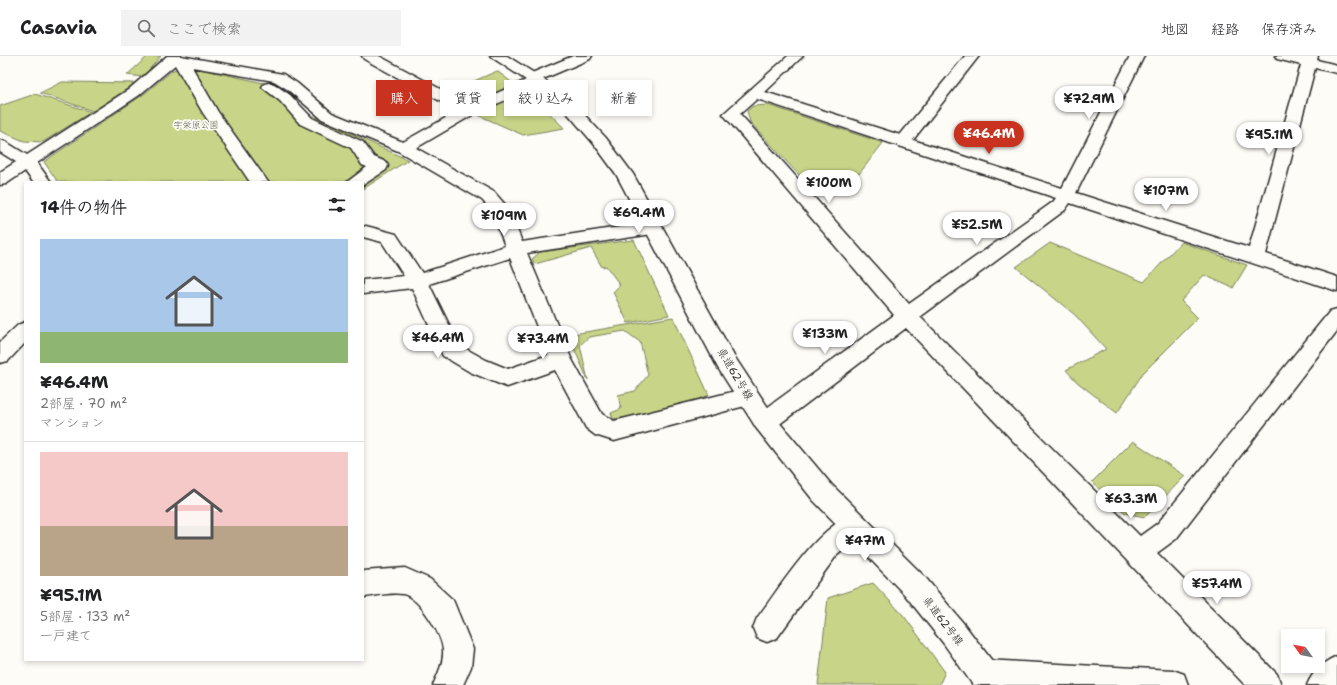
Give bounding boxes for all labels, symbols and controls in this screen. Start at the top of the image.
search box [121,10,401,46]
text: Casavia [20,15,97,40]
icon: search [135,17,157,39]
text: ここで検索 [167,19,242,39]
text: 地図 [1161,20,1189,38]
text: 経路 [1211,20,1239,38]
text: 保存済み [1261,20,1317,38]
chip: 購入 [376,80,432,116]
chip: 賃貸 [440,80,496,116]
chip: 絞り込み [504,80,588,116]
chip: 新着 [596,80,652,116]
pin: ¥72.9M [1056,86,1122,120]
text: ¥72.9M [1063,90,1115,107]
park label: 宇栄原公園 [173,119,219,131]
pin: ¥46.4M [956,121,1022,155]
pin: ¥95.1M [1236,122,1302,156]
text: ¥46.4M [963,125,1015,142]
text: ¥95.1M [1245,126,1293,143]
pin: ¥100M [801,170,857,204]
text: ¥100M [806,174,852,191]
pin: ¥107M [1138,178,1194,212]
text: ¥107M [1143,182,1189,199]
icon: filters [326,194,348,216]
text: 14件の物件 [40,196,127,218]
pin: ¥69.4M [606,200,672,234]
pin: ¥109M [476,203,532,237]
text: ¥69.4M [613,204,665,221]
text: ¥109M [481,207,527,224]
pin: ¥52.5M [944,212,1010,246]
text: ¥52.5M [951,216,1003,233]
icon: home [158,265,230,337]
pin: ¥133M [797,321,853,355]
pin: ¥46.4M [405,325,471,359]
text: ¥133M [802,325,848,342]
pin: ¥73.4M [510,326,576,360]
text: ¥46.4M [412,329,464,346]
text: ¥73.4M [517,330,569,347]
street label: 県道62号線 [713,345,757,403]
text: ¥46.4M [40,371,108,393]
text: 2部屋 · 70 m² [40,395,127,412]
text: マンション [40,414,104,431]
icon: home [158,478,230,550]
pin: ¥63.3M [1098,486,1164,520]
text: ¥63.3M [1105,490,1157,507]
pin: ¥47M [841,528,889,562]
text: ¥47M [845,532,885,549]
pin: ¥57.4M [1184,571,1250,605]
text: ¥57.4M [1192,575,1242,592]
text: ¥95.1M [40,584,102,606]
street label: 県道62号線 [919,593,967,649]
text: 5部屋 · 133 m² [40,608,130,625]
text: 一戸建て [40,627,92,644]
north arrow [1281,629,1325,673]
map controls [1281,629,1325,673]

